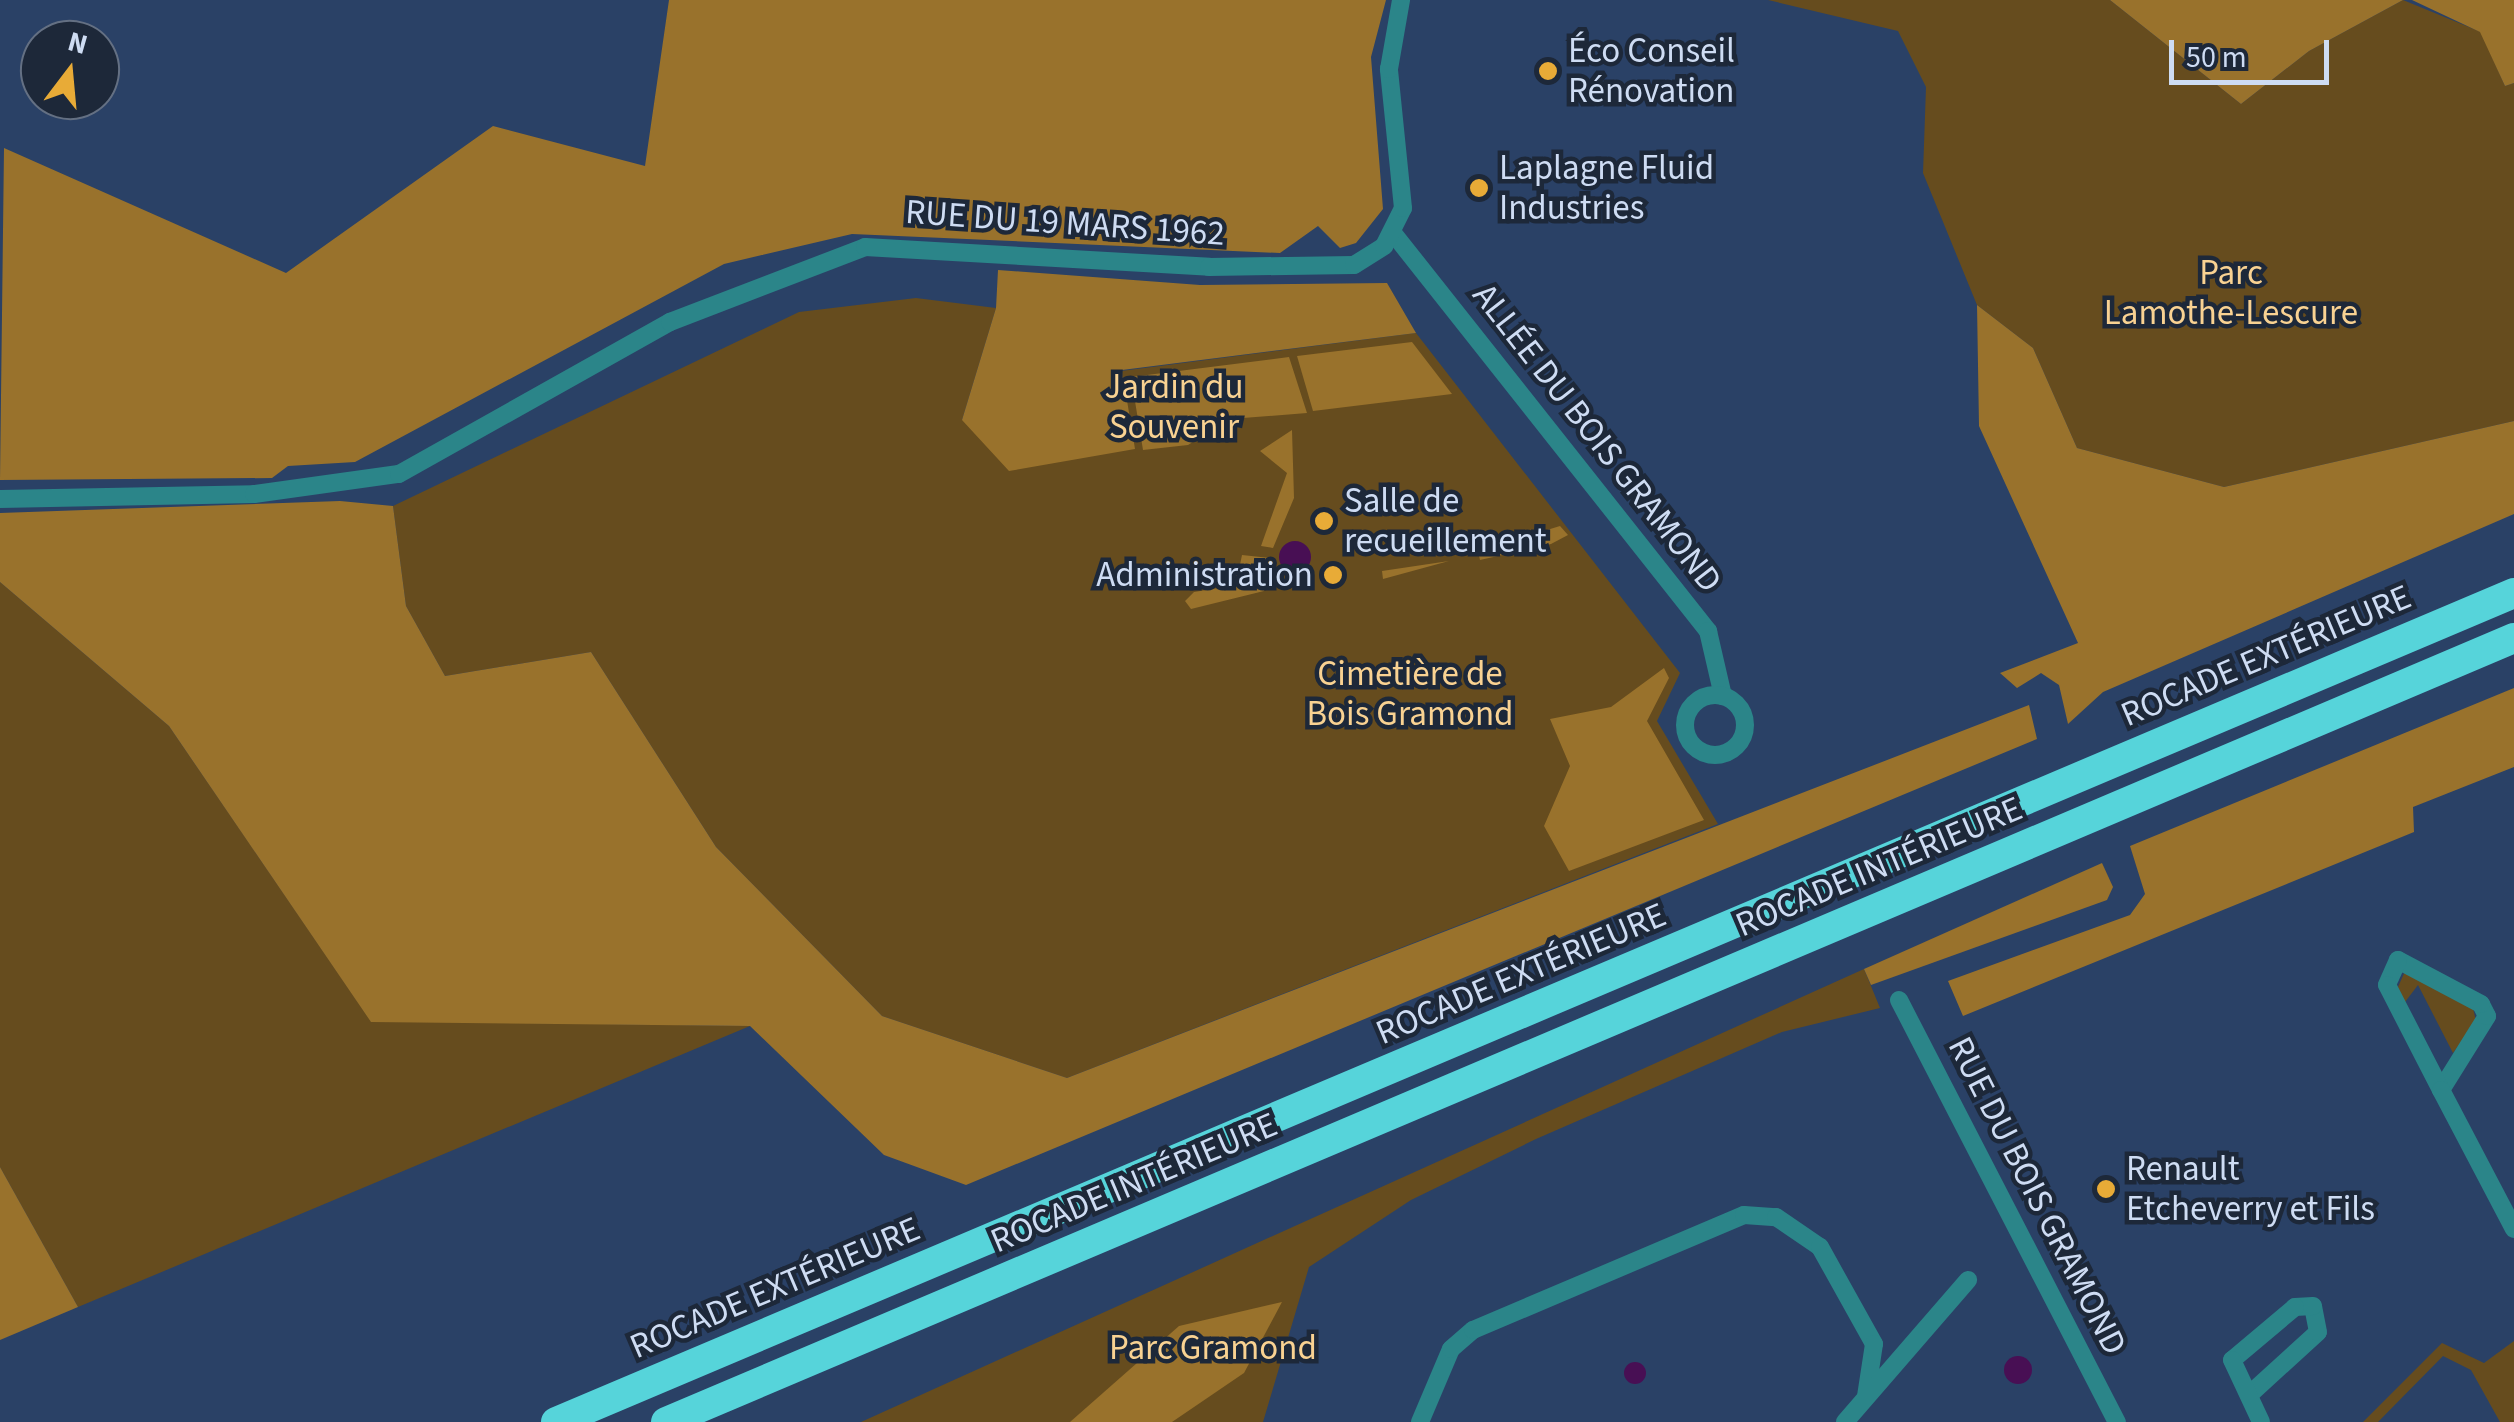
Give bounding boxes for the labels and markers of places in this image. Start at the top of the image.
place label: Éco Conseil Rénovation [1568,30,1735,112]
marker: Éco Conseil Rénovation [1537,60,1559,82]
place label: Laplagne Fluid Industries [1499,147,1714,229]
marker: Laplagne Fluid Industries [1468,177,1490,199]
place label: Salle de recueillement [1344,480,1547,562]
marker: Salle de recueillement [1313,510,1335,532]
place label: Administration [1096,554,1313,596]
marker: Administration [1322,564,1344,586]
place label: Renault Etcheverry et Fils [2126,1148,2375,1230]
marker: Renault Etcheverry et Fils [2095,1178,2117,1200]

